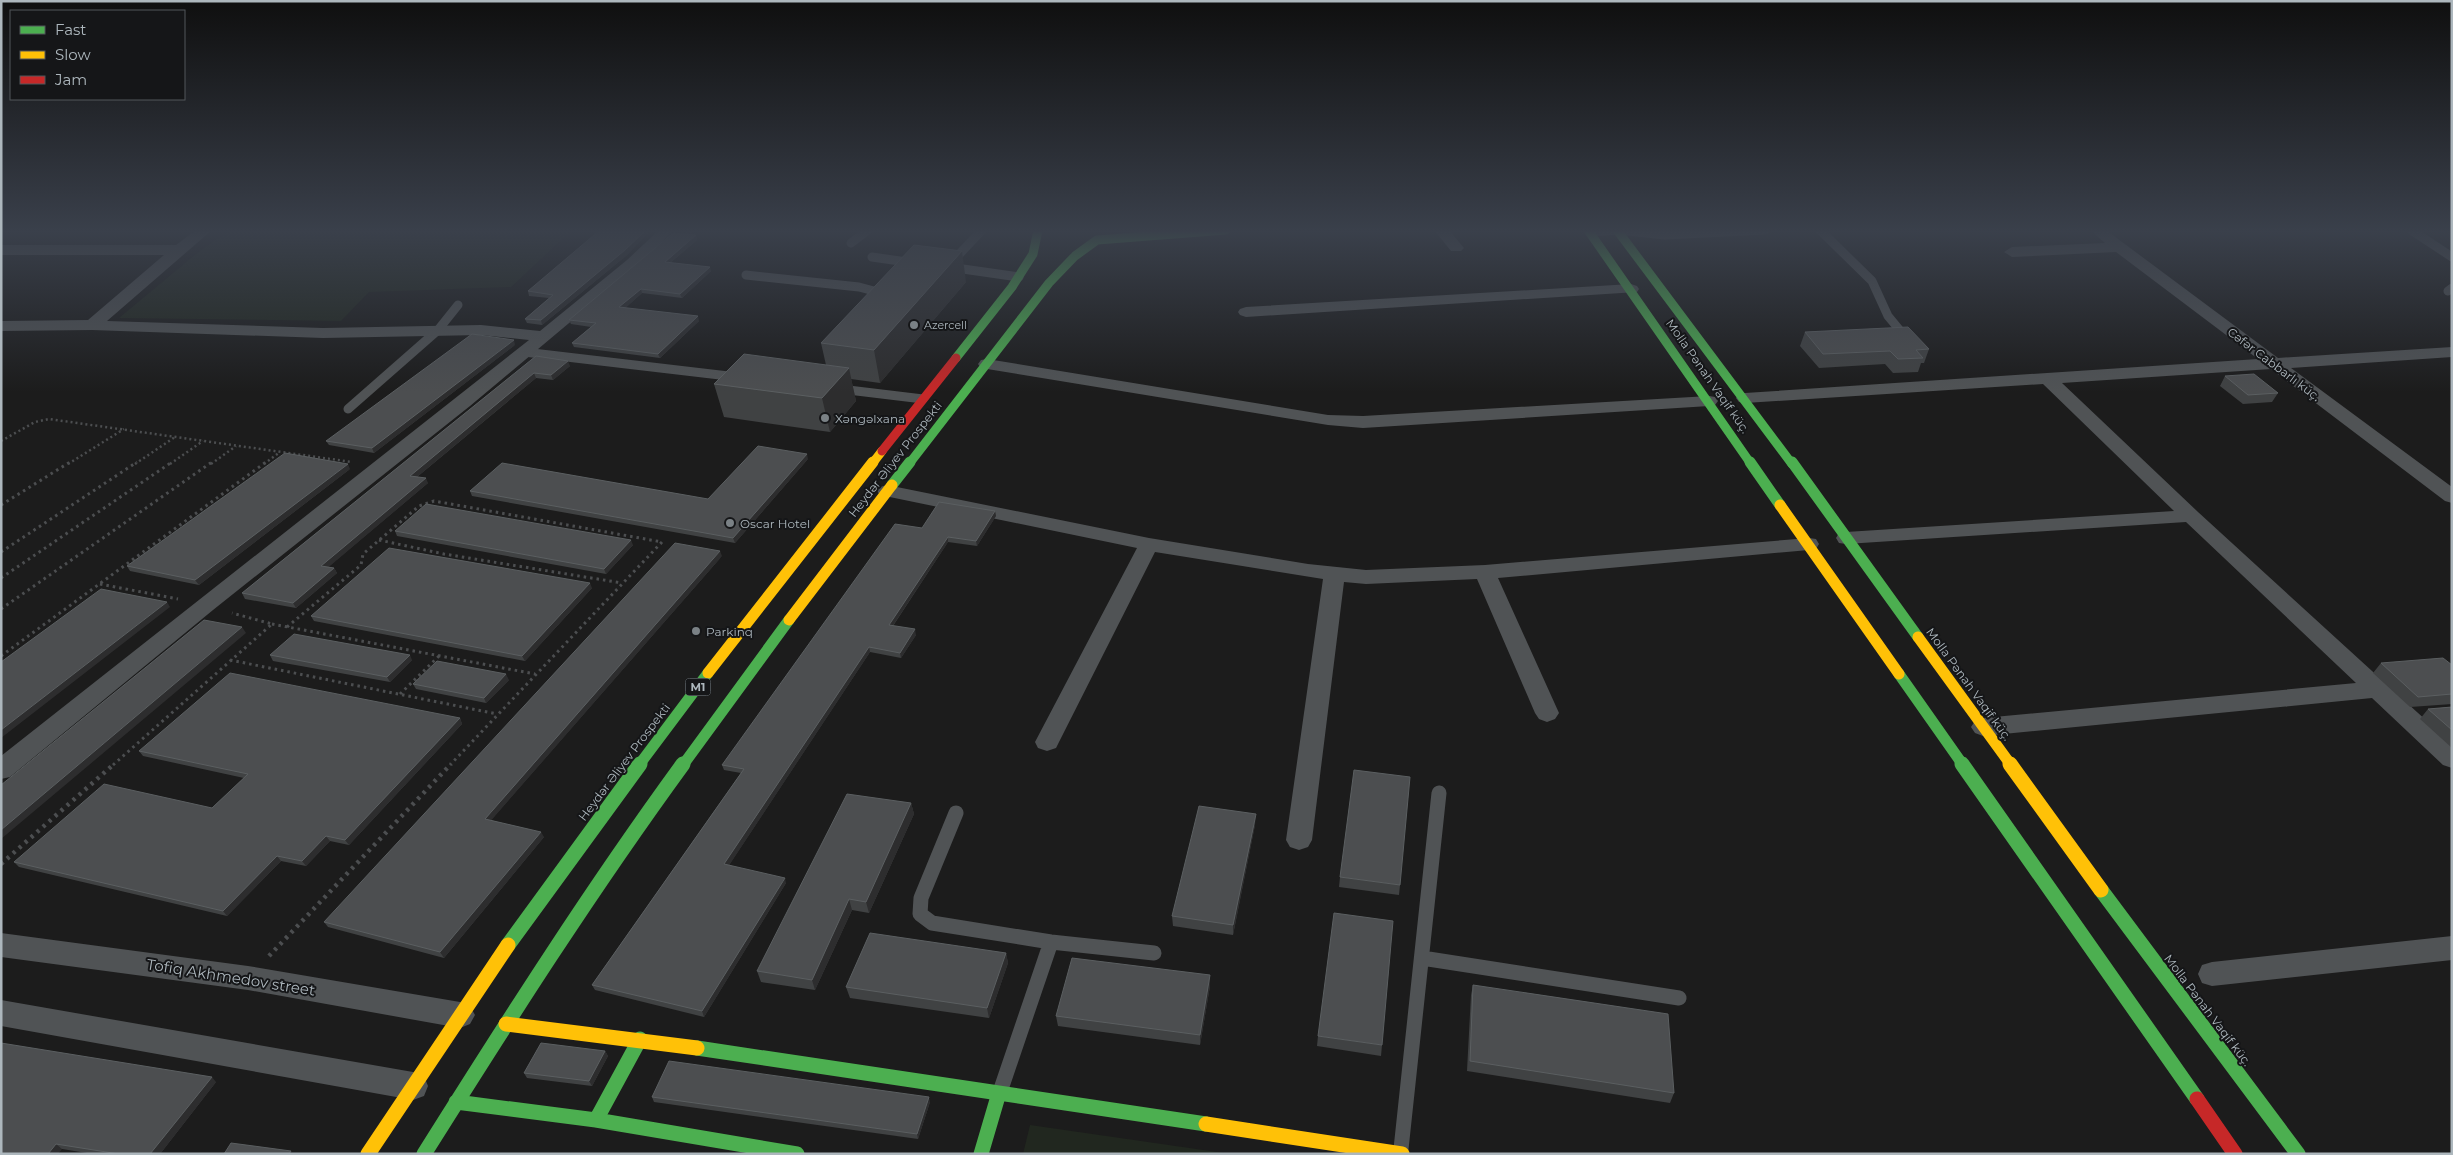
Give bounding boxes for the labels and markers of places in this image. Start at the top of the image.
place label: Azercell [924,318,967,332]
marker: Azercell [908,319,920,331]
place label: Xəngəlxana [835,411,905,426]
marker: Xəngəlxana [819,412,831,424]
place label: Oscar Hotel [740,516,810,531]
marker: Oscar Hotel [724,517,736,529]
place label: Parkinq [706,624,753,639]
marker: Parkinq [690,625,702,637]

